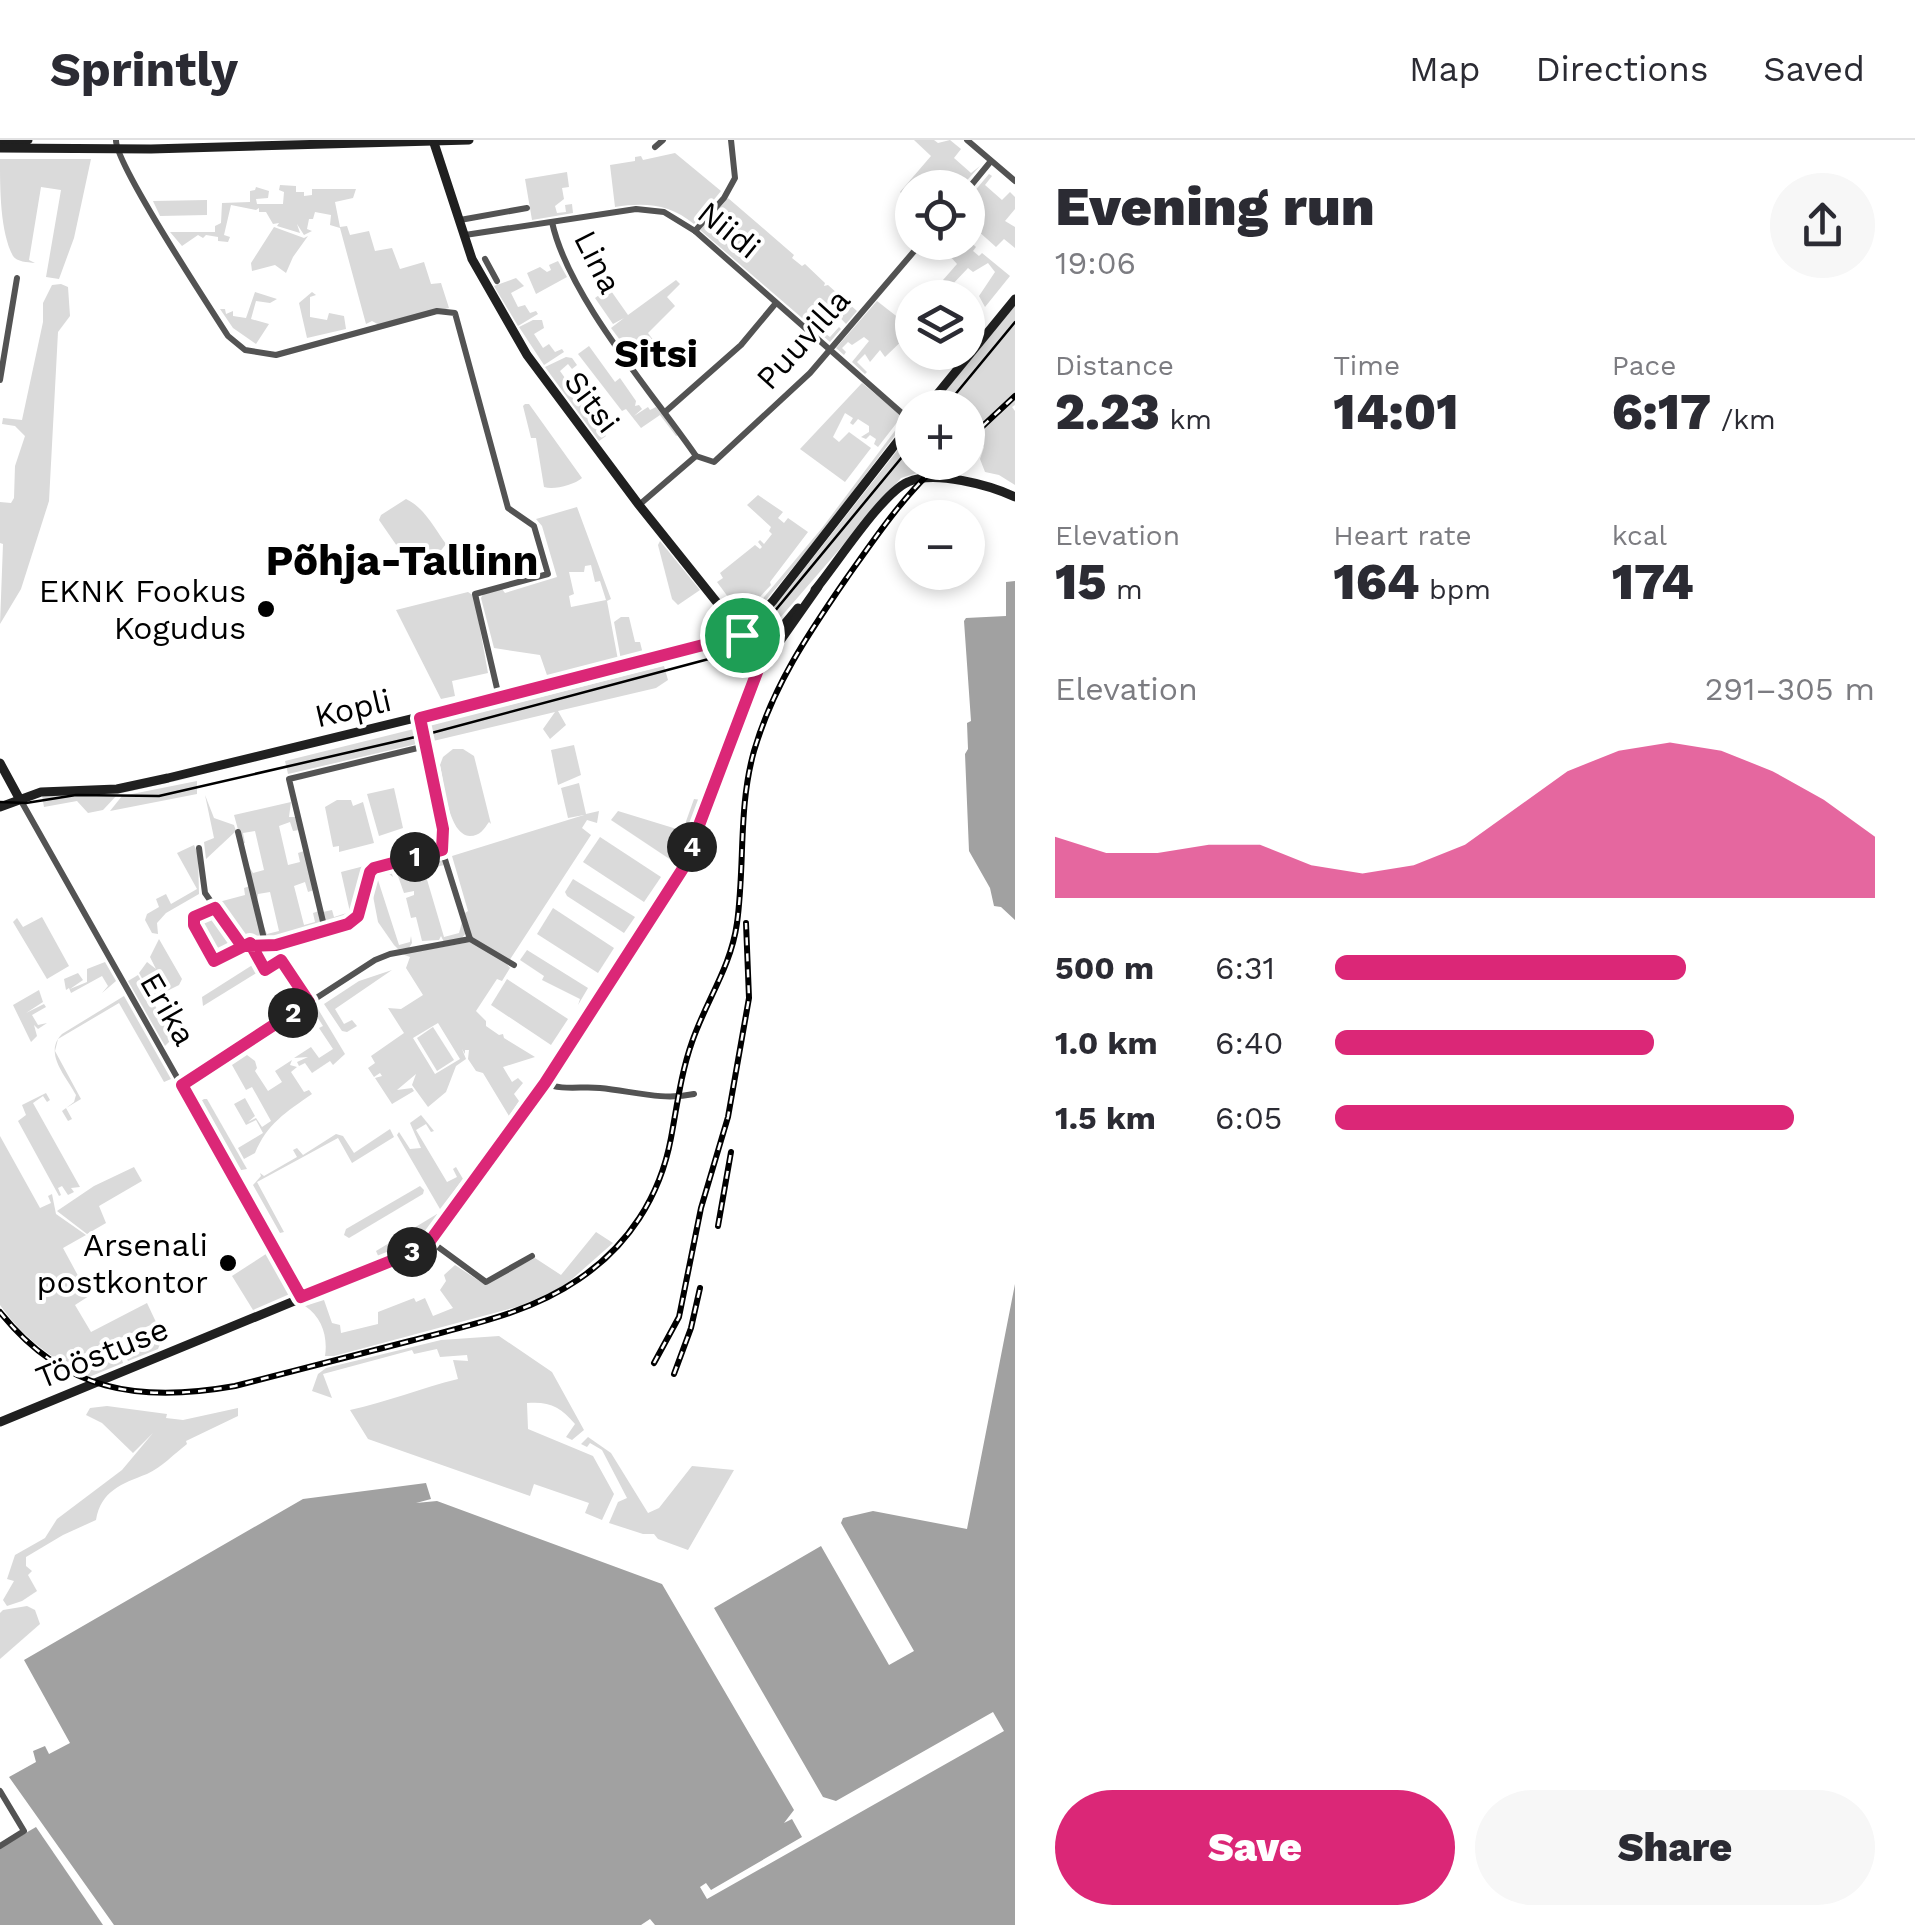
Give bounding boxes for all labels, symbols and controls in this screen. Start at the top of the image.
text: Sprintly [50,41,238,98]
text: Map [1409,48,1480,90]
text: Directions [1535,48,1708,90]
text: Saved [1763,48,1865,90]
map controls [895,170,985,590]
button: locate [895,170,985,260]
button: share [1770,173,1875,278]
text: Evening run [1055,174,1375,238]
street label: Niidi [690,193,768,267]
street label: Lina [566,224,630,300]
text: 19:06 [1055,244,1136,282]
button: layers [895,280,985,370]
street label: Puuvilla [748,281,858,397]
district label: Sitsi [614,332,698,376]
text: Distance [1055,349,1174,382]
text: Time [1333,349,1400,382]
text: Pace [1612,349,1676,382]
street label: Sitsi [556,364,628,440]
text: 2.23 [1055,382,1160,441]
text: 14:01 [1333,382,1459,441]
text: 6:17 [1612,382,1711,441]
button: + [895,390,985,480]
text: km [1160,403,1212,436]
text: /km [1711,403,1776,436]
button: − [895,500,985,590]
text: Elevation [1055,519,1180,552]
text: Heart rate [1333,519,1472,552]
text: kcal [1612,519,1667,552]
district label: Põhja-Tallinn [265,536,539,585]
text: 15 [1055,552,1106,611]
text: 164 [1333,552,1420,611]
text: 174 [1612,552,1694,611]
place label: EKNK Fookus Kogudus [39,572,246,647]
text: m [1106,573,1143,606]
text: bpm [1420,573,1491,606]
pin [700,593,785,678]
marker: EKNK Fookus Kogudus [255,598,277,620]
icon: arrive [715,608,770,663]
text: Elevation [1055,670,1198,708]
text: 291–305 m [1705,670,1875,708]
street label: Kopli [311,681,395,735]
pin: 4 [667,822,717,872]
text: 4 [683,830,701,863]
pin: 1 [390,832,440,882]
text: 1 [409,840,421,873]
text: 500 m [1055,949,1154,987]
text: 6:31 [1215,949,1275,987]
street label: Erika [132,966,204,1052]
pin: 2 [268,988,318,1038]
text: 2 [285,996,301,1029]
text: 1.0 km [1055,1024,1158,1062]
text: 6:40 [1215,1024,1283,1062]
text: 1.5 km [1055,1099,1156,1137]
text: 6:05 [1215,1099,1282,1137]
place label: Arsenali postkontor [36,1226,208,1301]
pin: 3 [387,1227,437,1277]
text: 3 [404,1235,420,1268]
marker: Arsenali postkontor [217,1252,239,1274]
street label: Tööstuse [30,1309,174,1397]
button: Save [1055,1790,1455,1905]
button: Share [1475,1790,1875,1905]

